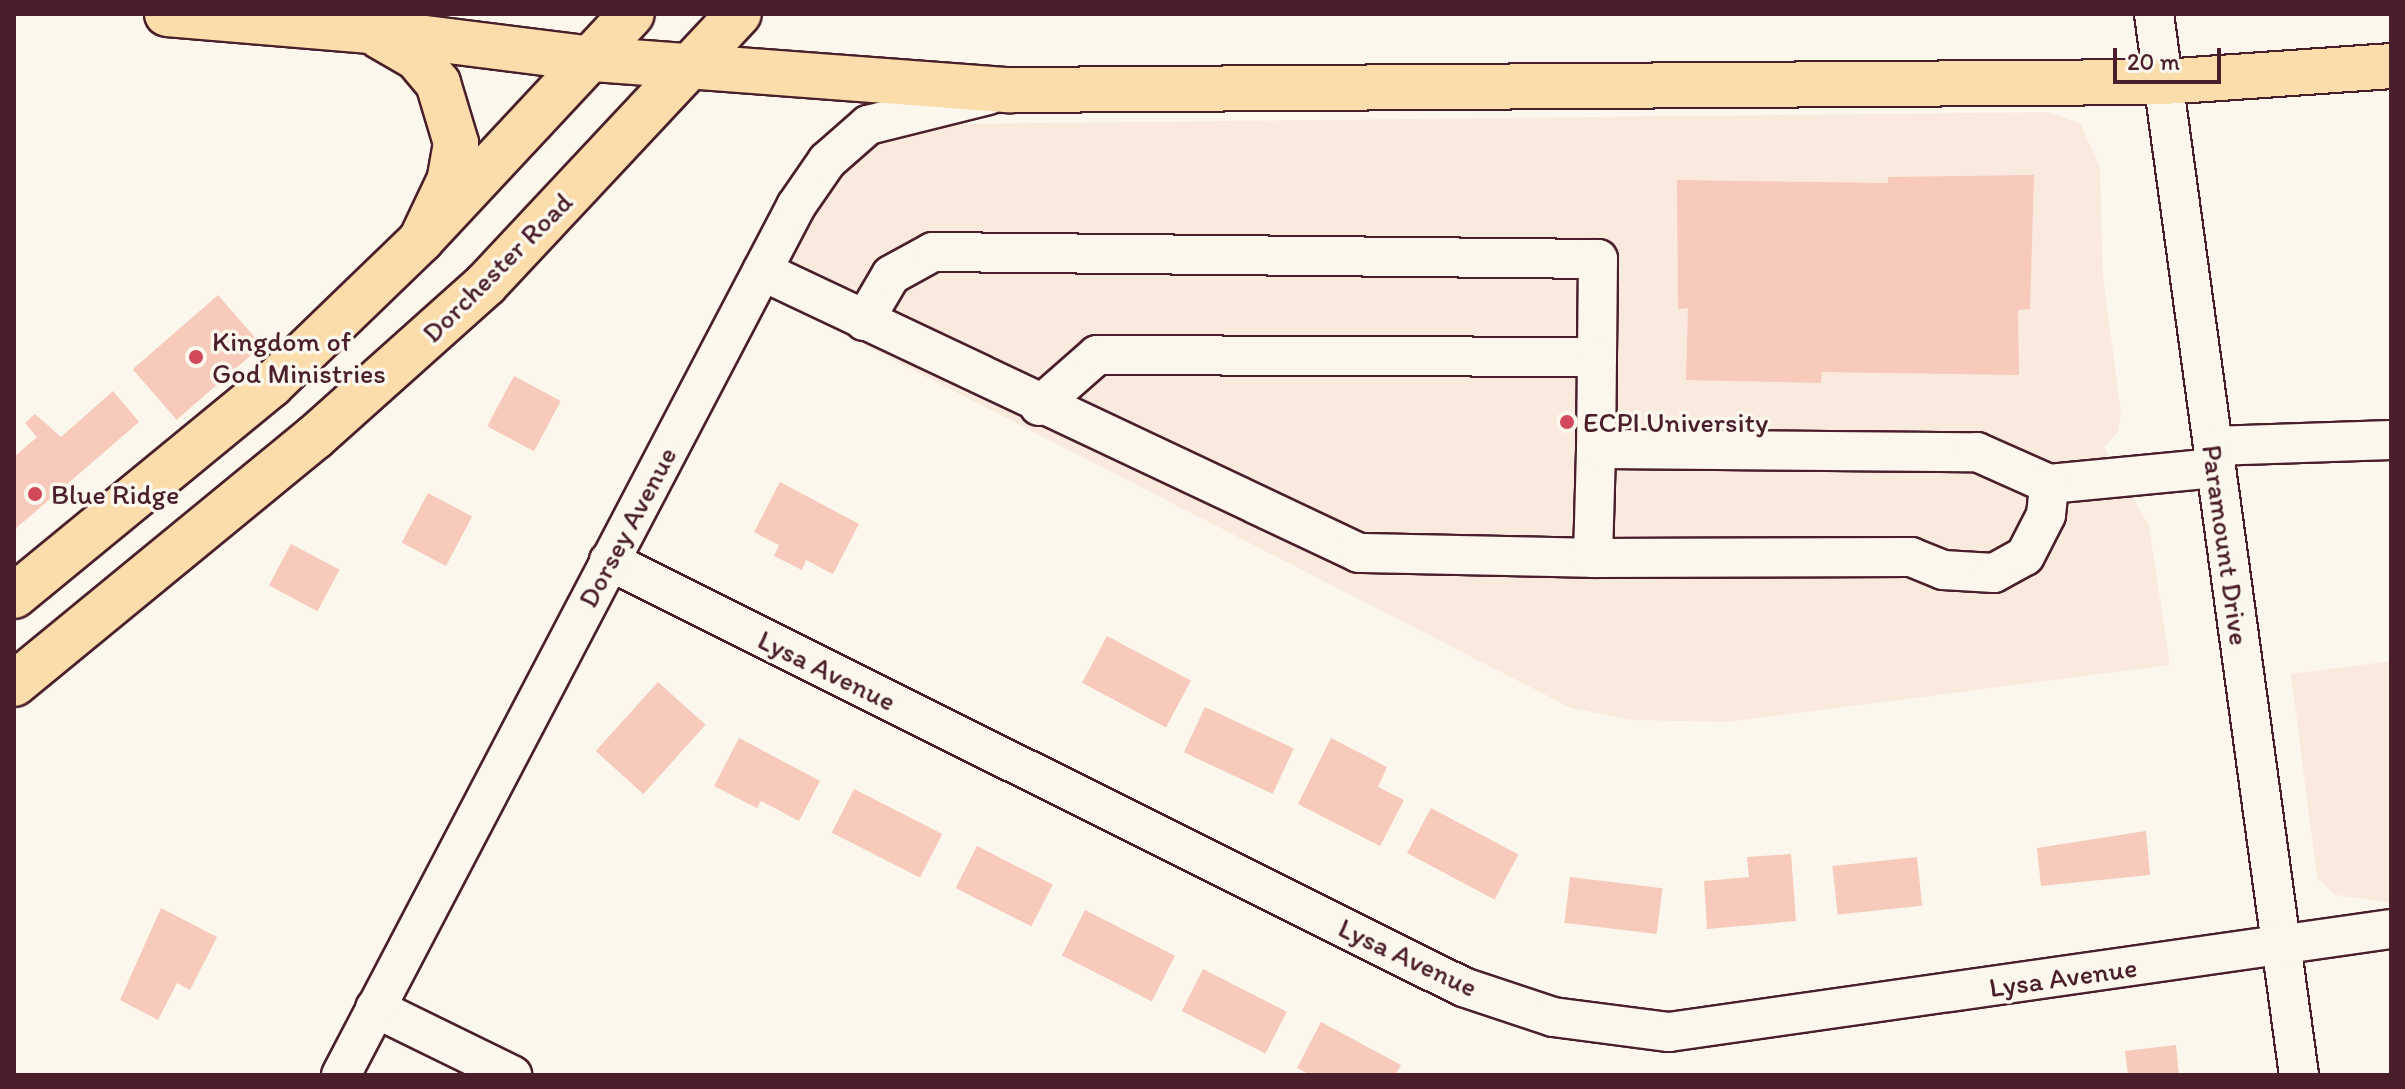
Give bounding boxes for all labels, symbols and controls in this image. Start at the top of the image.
scale bar [2117,32,2225,82]
text: 20 m [2127,47,2180,76]
street label: Dorchester Road [415,185,579,349]
place label: Kingdom of God Ministries [212,324,387,390]
marker: Kingdom of God Ministries [187,348,205,366]
place label: ECPI University [1583,405,1768,439]
marker: ECPI University [1558,413,1576,431]
street label: Dorsey Avenue [571,441,683,613]
street label: Paramount Drive [2195,442,2257,648]
place label: Blue Ridge [51,477,179,511]
marker: Blue Ridge [26,485,44,503]
street label: Lysa Avenue [753,623,901,717]
street label: Lysa Avenue [1334,911,1482,1003]
street label: Lysa Avenue [1988,950,2138,1004]

